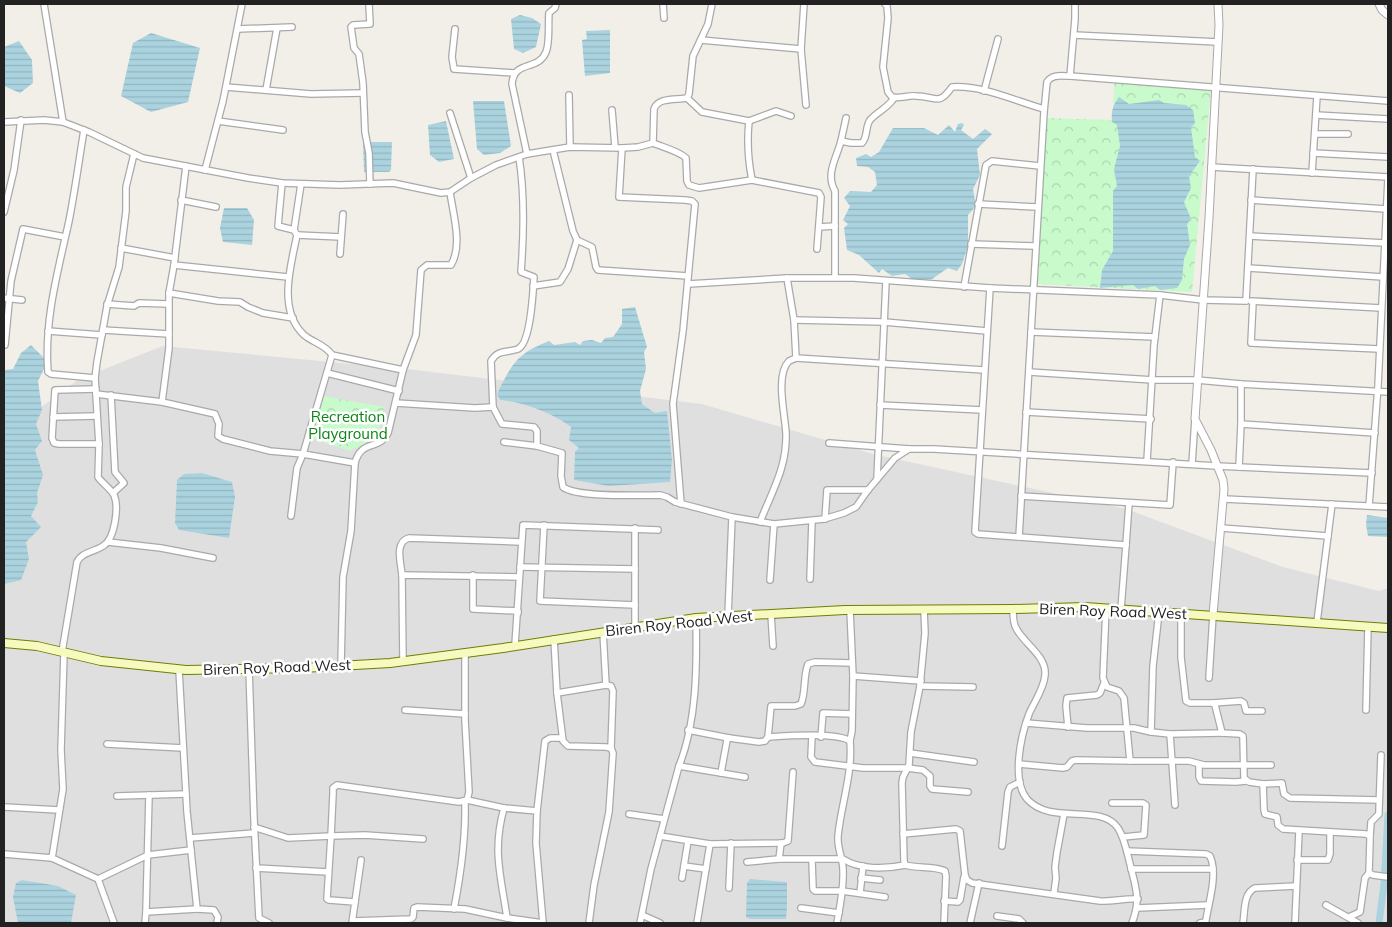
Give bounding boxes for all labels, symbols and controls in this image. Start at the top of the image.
park label: Recreation Playground [308,407,388,443]
street label: Biren Roy Road West [1039,599,1187,623]
street label: Biren Roy Road West [605,606,753,640]
street label: Biren Roy Road West [203,655,351,679]

